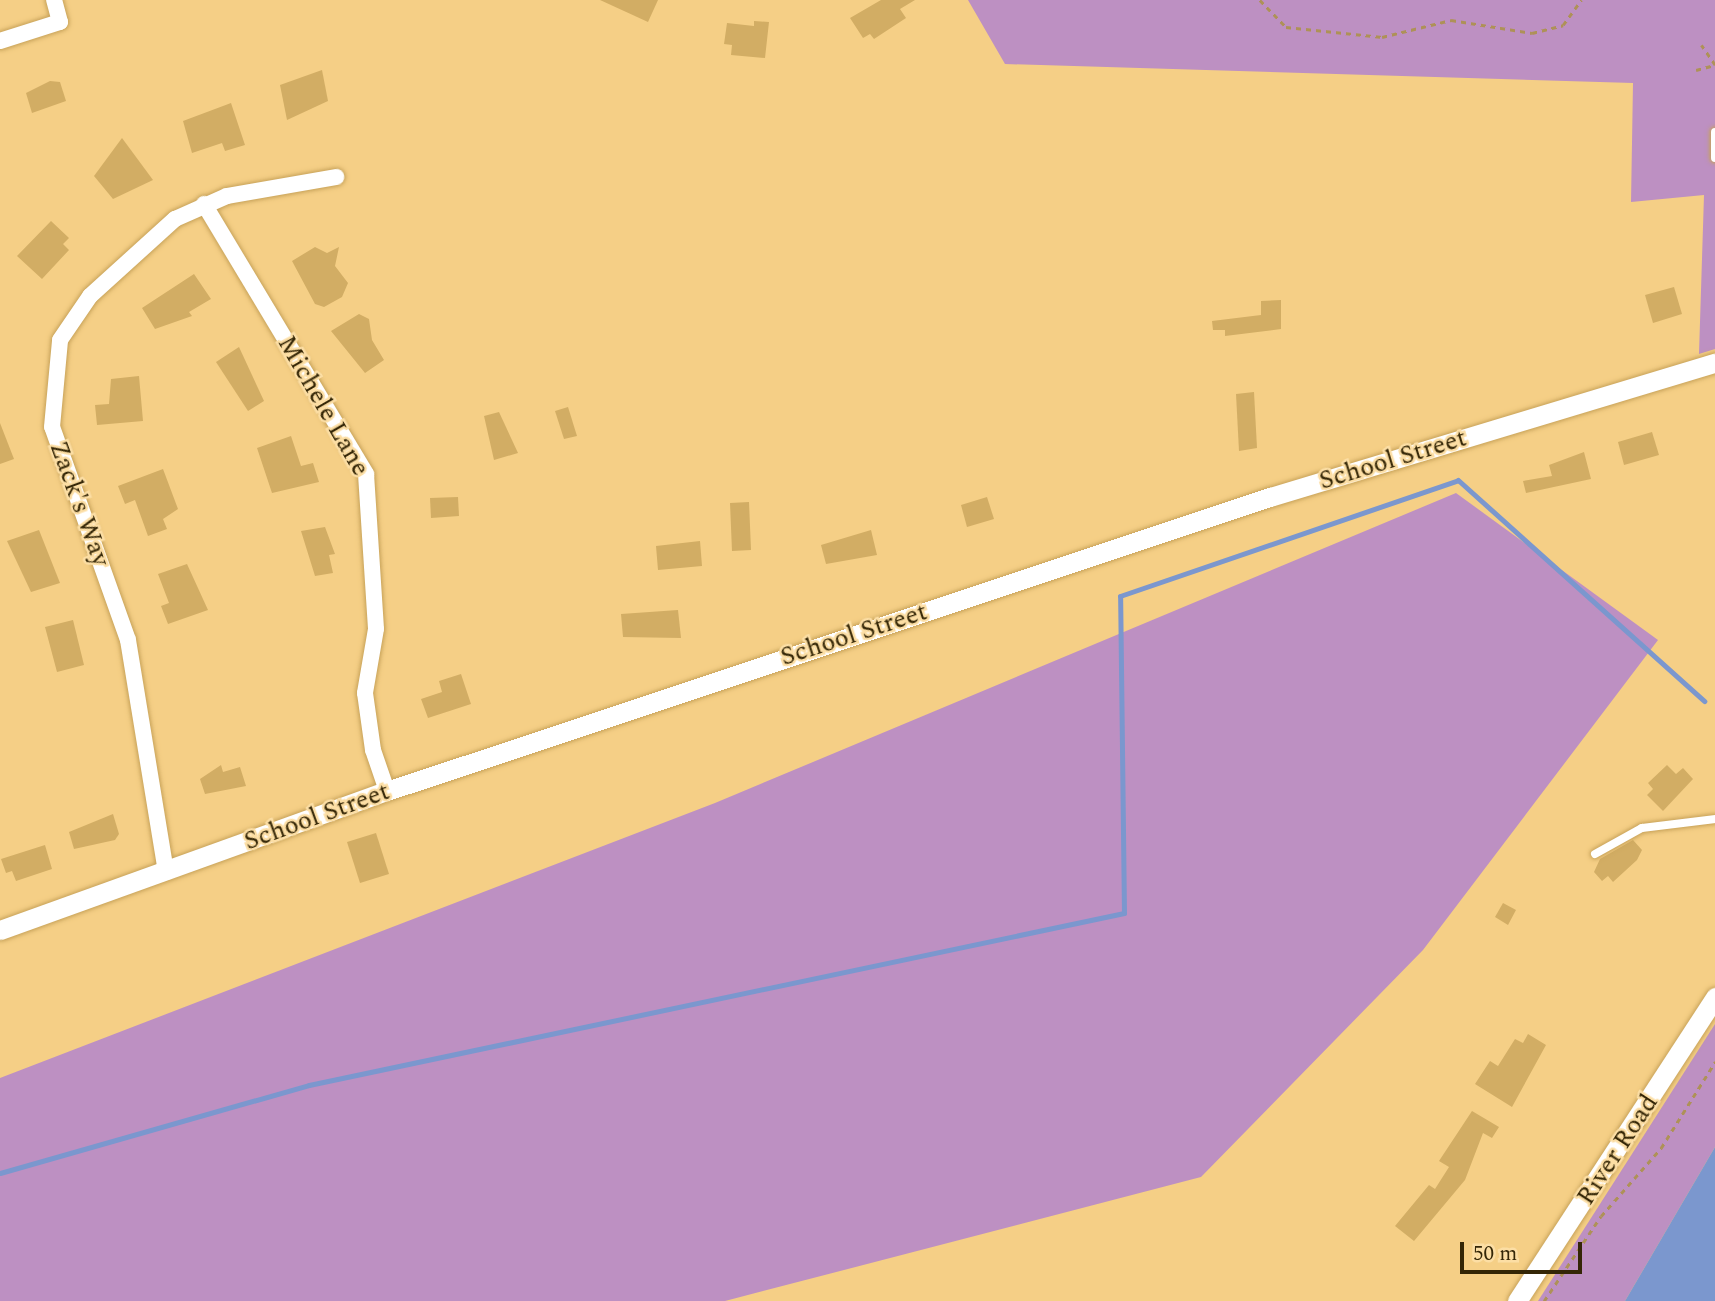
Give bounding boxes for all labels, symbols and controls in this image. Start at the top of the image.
street label: Michele Lane [270,330,376,482]
street label: School Street [1316,423,1470,497]
street label: Zack's Way [42,437,116,571]
street label: School Street [777,597,931,673]
street label: School Street [240,776,394,858]
street label: River Road [1571,1089,1665,1211]
scale bar [1463,1228,1586,1272]
text: 50 m [1473,1238,1517,1270]

